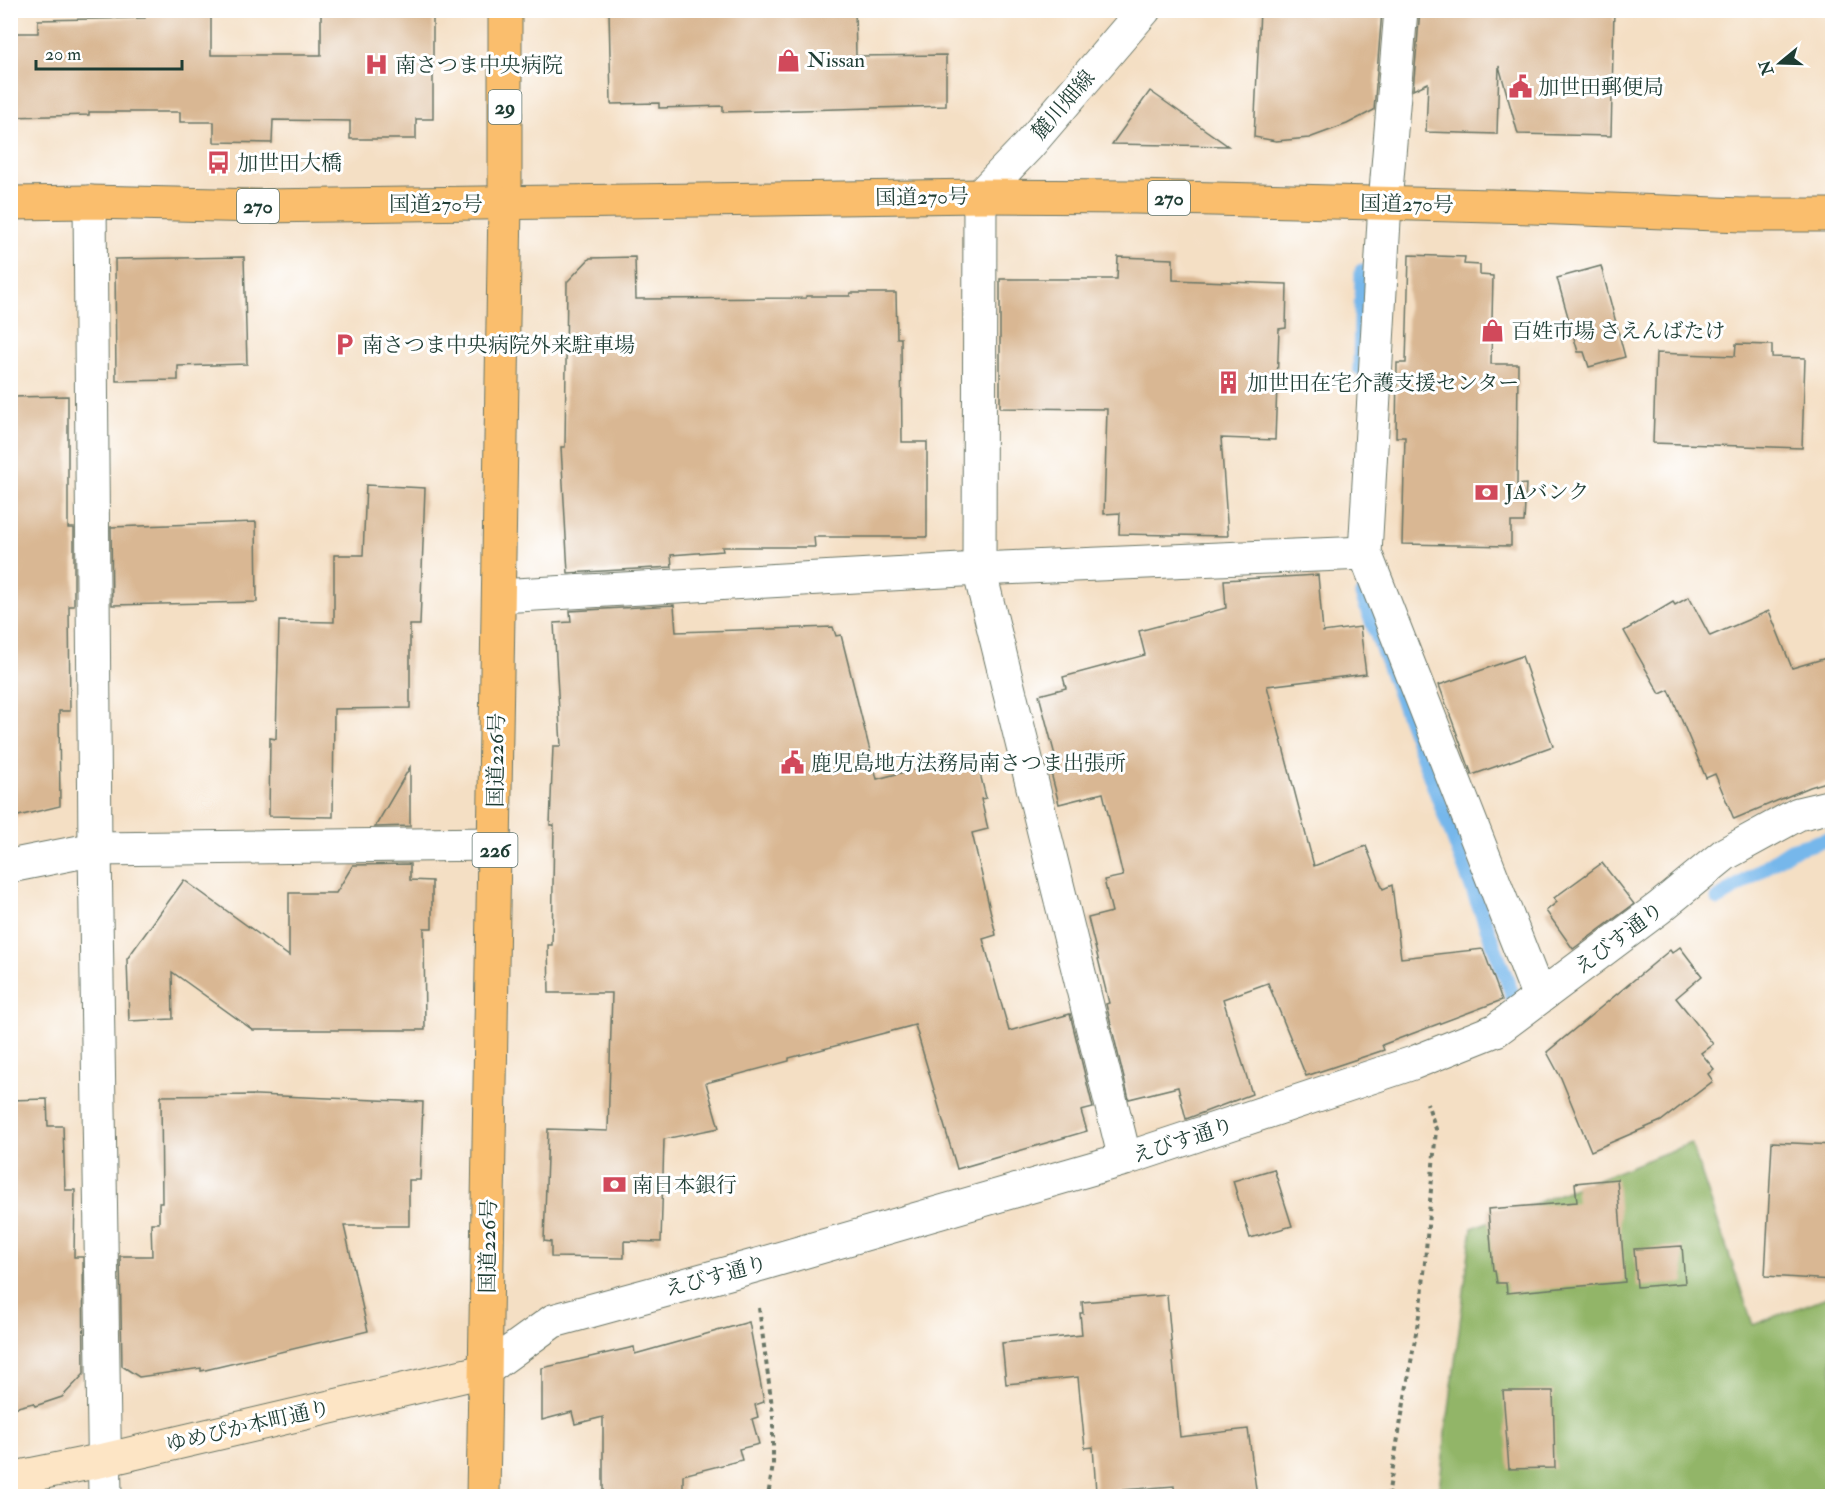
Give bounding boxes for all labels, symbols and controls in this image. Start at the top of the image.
scale bar [36,33,182,71]
north arrow [1750,33,1810,93]
text: 20 m [45,43,81,66]
shop icon: Nissan [776,47,802,73]
place label: Nissan [807,47,865,74]
hospital icon: 南さつま中央病院 [364,52,390,78]
place label: 南さつま中央病院 [395,52,563,79]
text: N [1755,57,1779,79]
street label: 麓川畑線 [1026,65,1101,146]
public building icon: 加世田郵便局 [1507,74,1533,100]
place label: 加世田郵便局 [1538,74,1664,101]
road number: 29 [488,90,522,124]
bus stop icon: 加世田大橋 [206,150,232,176]
place label: 加世田大橋 [237,150,342,177]
road number: 270 [1148,181,1190,215]
street label: 国道270号 [875,183,969,212]
road number: 270 [237,189,279,223]
street label: 国道270号 [1360,190,1454,219]
street label: 国道270号 [389,191,483,218]
shop icon: 百姓市場 さえんばたけ [1480,318,1506,344]
place label: 百姓市場 さえんばたけ [1511,318,1725,345]
parking icon: 南さつま中央病院外来駐車場 [331,332,357,358]
place label: 南さつま中央病院外来駐車場 [362,332,635,359]
building icon: 加世田在宅介護支援センター [1216,370,1242,396]
place label: 加世田在宅介護支援センター [1247,370,1519,397]
bank icon: JAバンク [1474,479,1500,505]
place label: JAバンク [1504,479,1589,506]
street label: 国道226号 [482,712,511,808]
public building icon: 鹿児島地方法務局南さつま出張所 [780,750,806,776]
place label: 鹿児島地方法務局南さつま出張所 [811,750,1126,777]
road number: 226 [472,833,518,867]
street label: えびす通り [1569,896,1669,981]
street label: えびす通り [1129,1111,1237,1170]
bank icon: 南日本銀行 [601,1172,627,1198]
place label: 南日本銀行 [632,1172,737,1199]
street label: 国道226号 [474,1198,503,1294]
street label: えびす通り [662,1250,770,1303]
street label: ゆめぴか本町通り [163,1394,333,1459]

